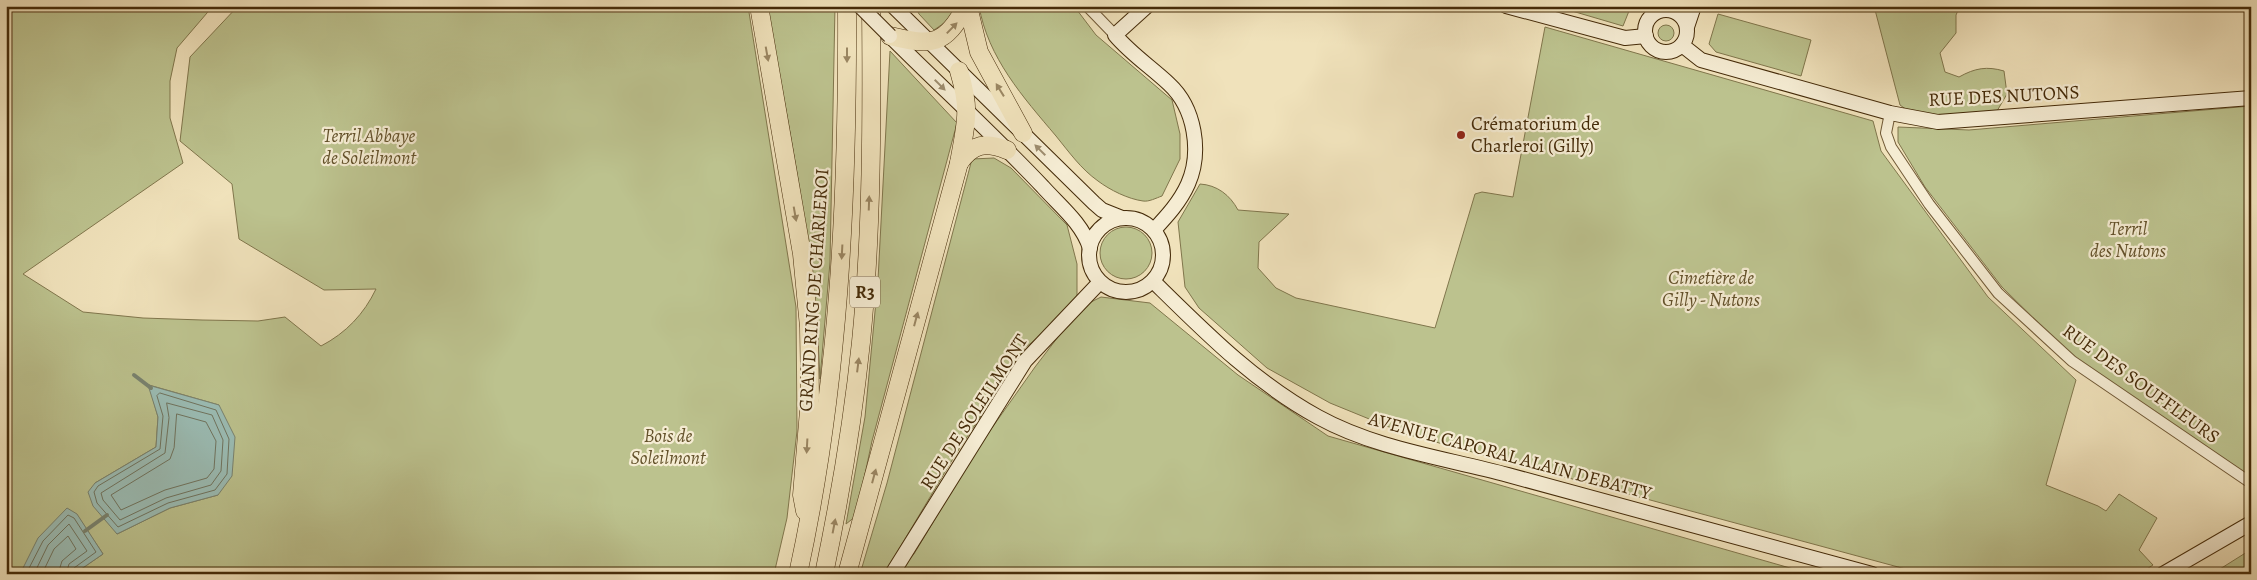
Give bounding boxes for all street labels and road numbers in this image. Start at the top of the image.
street label: RUE DES NUTONS [1928,79,2080,113]
street label: GRAND RING DE CHARLEROI [793,168,835,412]
road number: R3 [850,276,880,308]
street label: RUE DES SOUFFLEURS [2057,318,2225,450]
street label: RUE DE SOLEILMONT [914,329,1034,495]
street label: AVENUE CAPORAL ALAIN DEBATTY [1365,405,1655,507]

